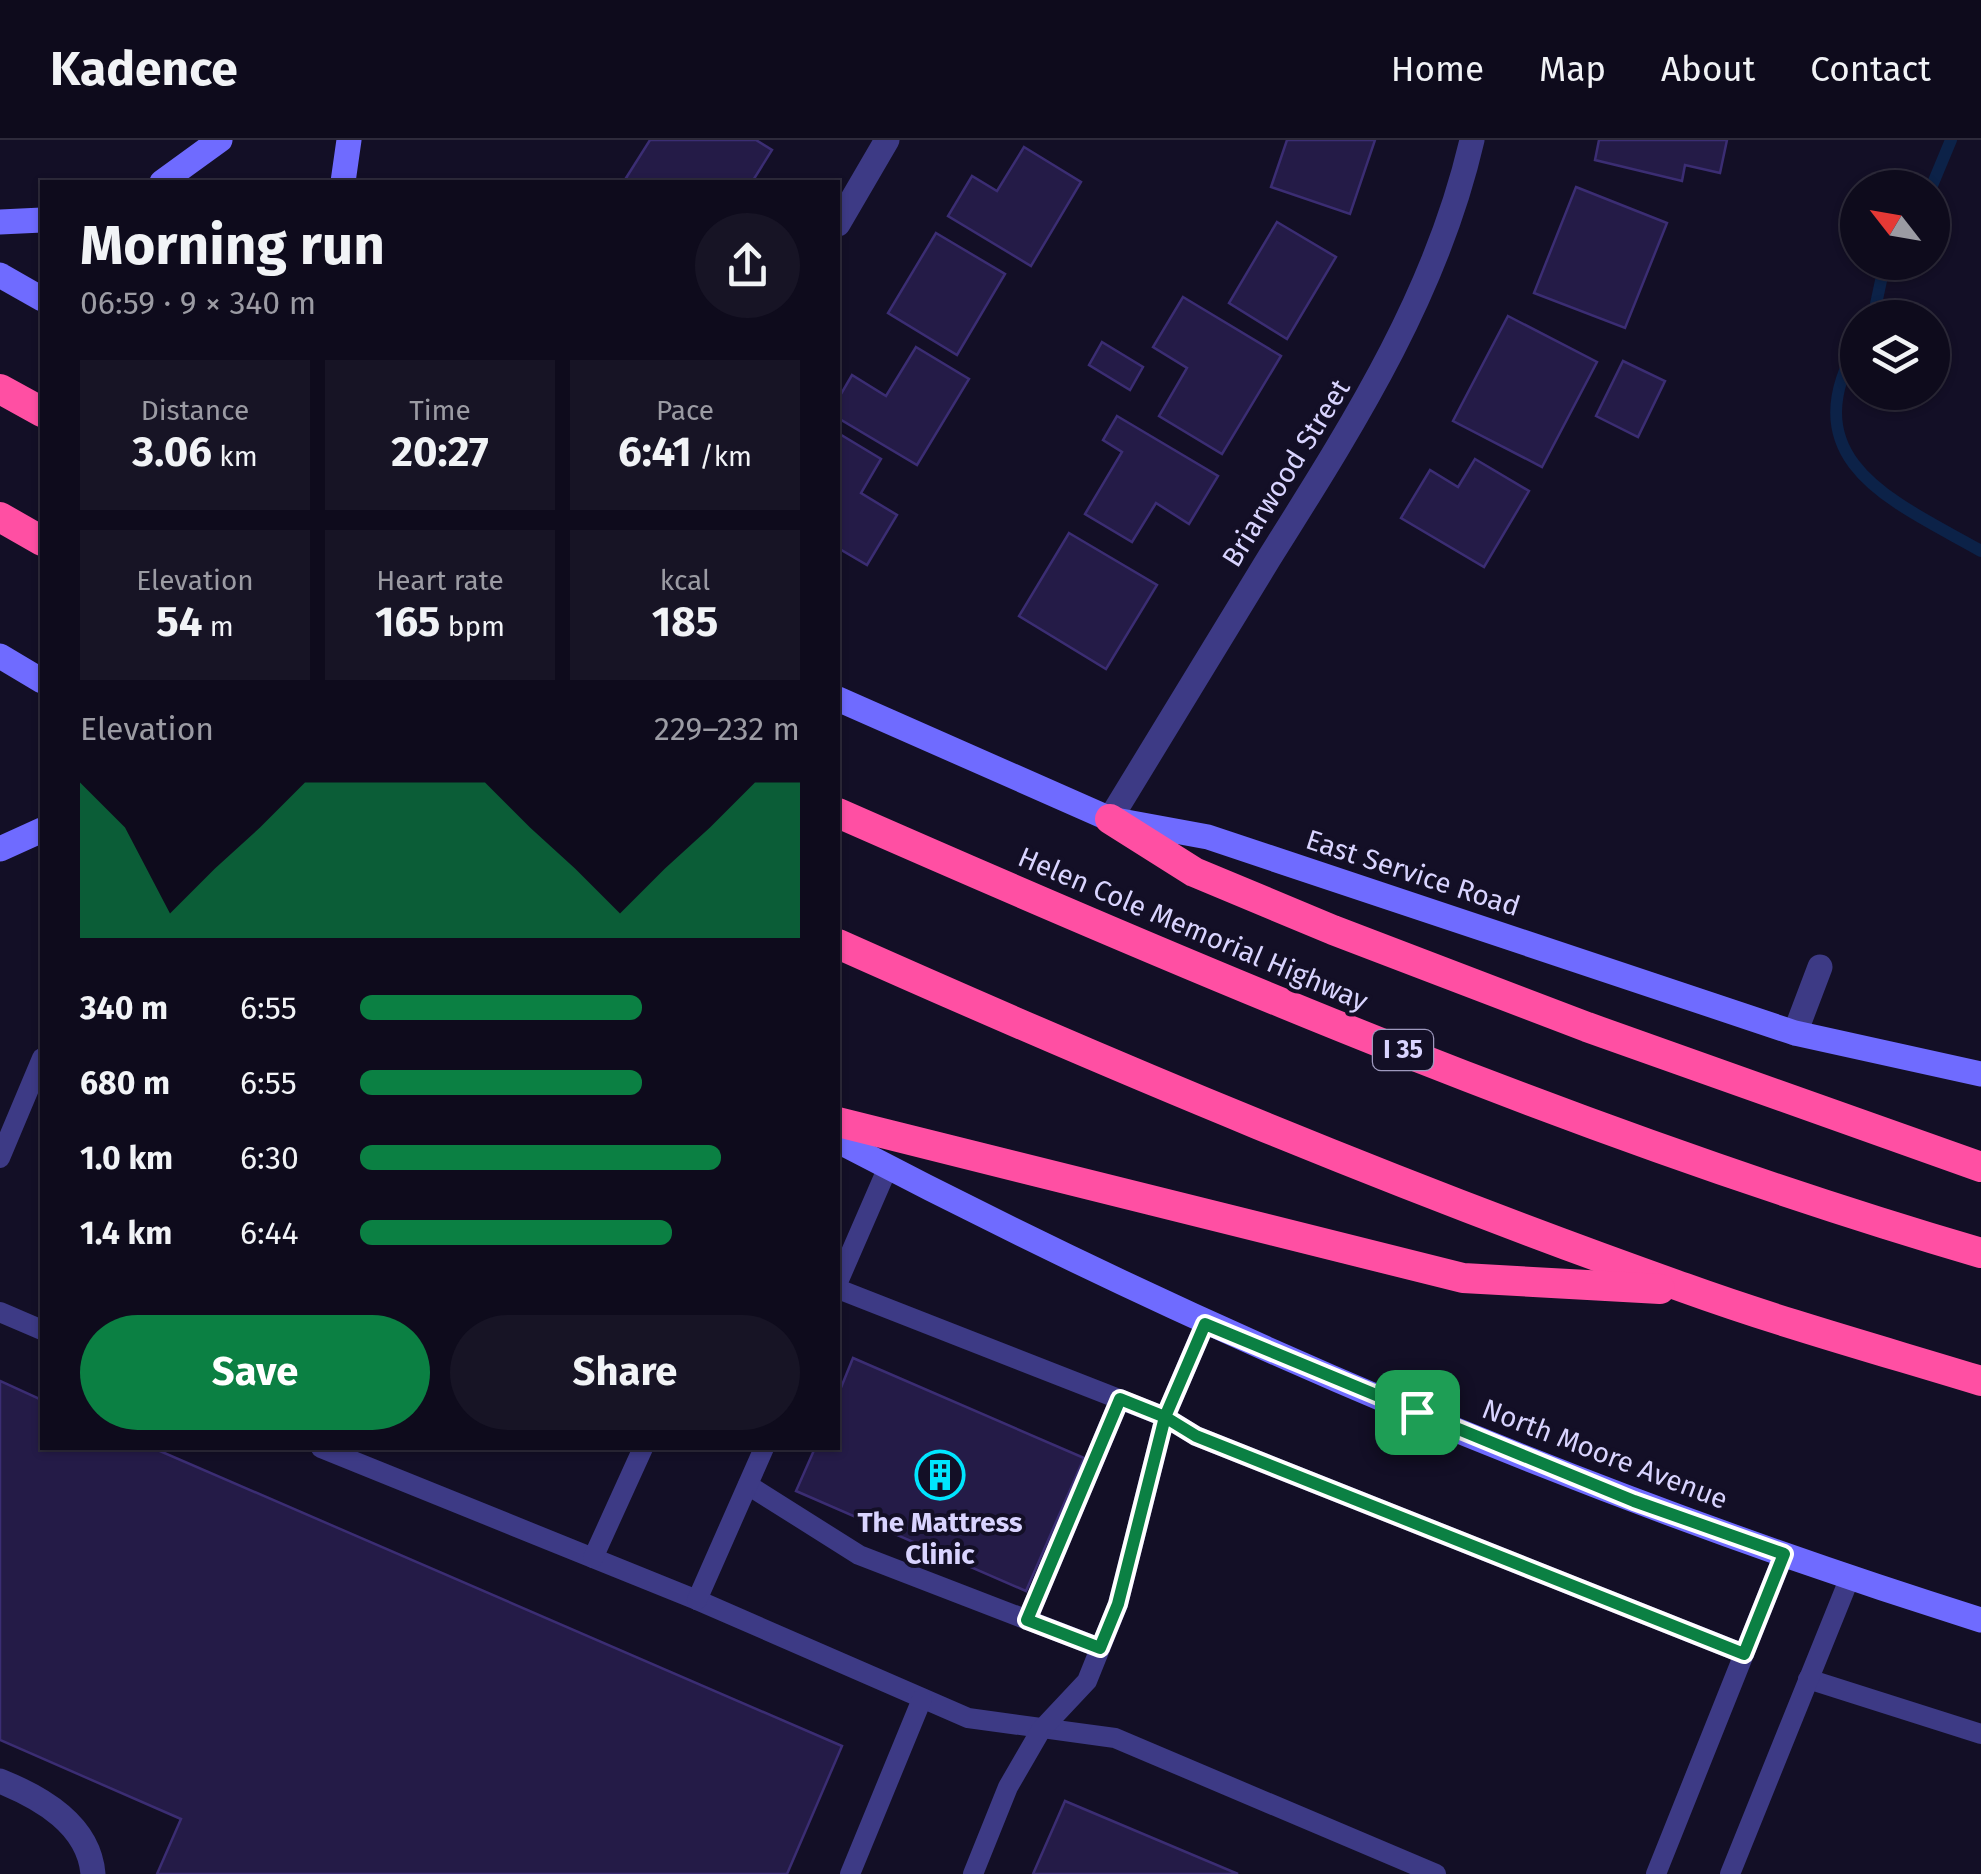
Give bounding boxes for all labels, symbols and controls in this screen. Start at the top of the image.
text: Kadence [50,40,238,98]
text: Home [1391,48,1484,90]
text: Map [1539,48,1606,90]
text: About [1661,48,1755,90]
text: Contact [1810,48,1931,90]
north arrow [1840,170,1950,280]
map controls [1840,170,1950,410]
text: Morning run [80,213,385,279]
button: share [695,213,800,318]
text: 06:59 · 9 × 340 m [80,284,316,322]
button: layers [1840,300,1950,410]
street label: Briarwood Street [1215,372,1357,573]
text: Distance [141,394,249,427]
text: Time [409,394,471,427]
text: Pace [656,394,714,427]
text: 3.06 [132,427,212,477]
text: 20:27 [391,427,489,477]
text: 6:41 [618,427,692,477]
text: km [212,440,258,473]
text: /km [692,440,752,473]
text: Elevation [136,564,254,597]
text: Heart rate [376,564,504,597]
text: kcal [660,564,710,597]
text: 54 [156,597,202,647]
text: 165 [375,597,440,647]
text: 185 [652,597,718,647]
text: m [202,610,234,643]
text: bpm [440,610,505,643]
text: Elevation [80,710,214,748]
text: 229–232 m [654,710,800,748]
street label: East Service Road [1302,823,1524,923]
street label: Helen Cole Memorial Highway [1013,840,1373,1018]
text: 340 m [80,989,168,1027]
text: 6:55 [240,989,297,1027]
road number: I 35 [1373,1030,1433,1070]
text: 680 m [80,1064,170,1102]
text: 6:55 [240,1064,297,1102]
text: 1.0 km [80,1139,173,1177]
text: 6:30 [240,1139,299,1177]
text: 1.4 km [80,1214,172,1252]
text: 6:44 [240,1214,299,1252]
button: Save [80,1315,430,1430]
button: Share [450,1315,800,1430]
pin [1375,1370,1460,1455]
icon: arrive [1390,1385,1445,1440]
street label: North Moore Avenue [1478,1392,1732,1516]
building icon: The Mattress Clinic [914,1449,966,1501]
place label: The Mattress Clinic [857,1506,1023,1571]

